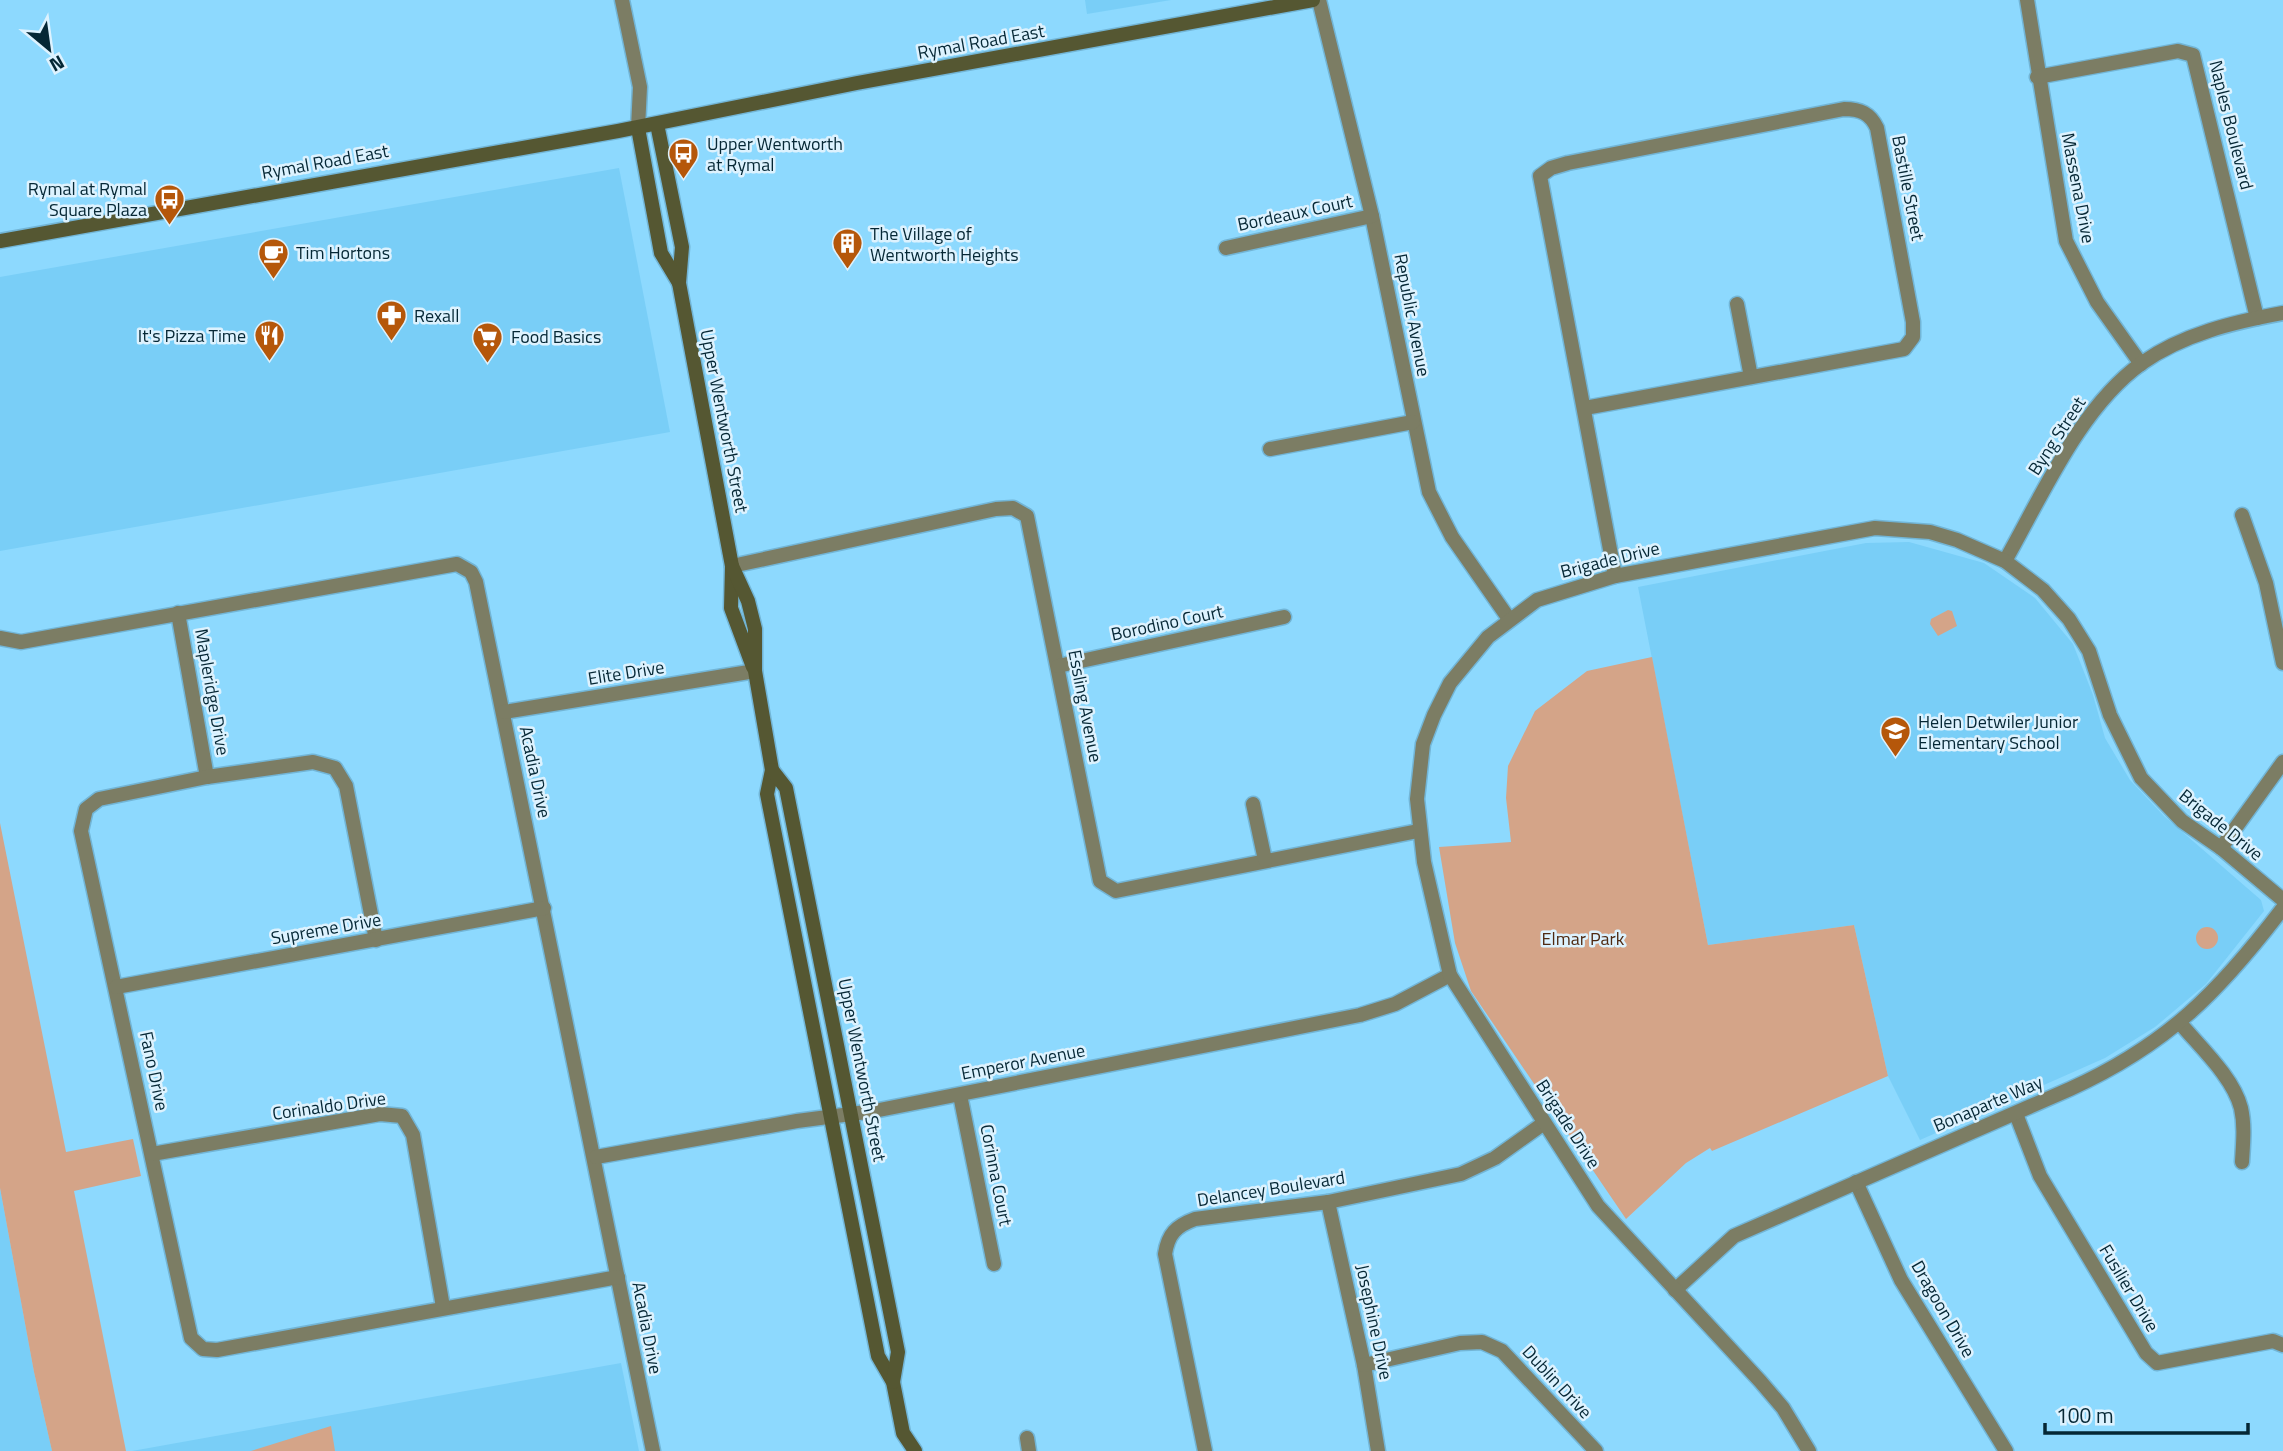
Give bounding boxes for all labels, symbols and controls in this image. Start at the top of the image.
north arrow [14,14,84,84]
street label: Rymal Road East [915,17,1047,66]
text: N [45,48,70,80]
street label: Naples Boulevard [2202,57,2261,192]
place label: Upper Wentworth at Rymal [707,130,843,178]
street label: Massena Drive [2055,130,2102,245]
street label: Bastille Street [1885,133,1932,243]
street label: Rymal Road East [259,137,391,186]
bus stop icon: Upper Wentworth at Rymal [667,137,701,181]
place label: Rymal at Rymal Square Plaza [28,175,147,223]
bus stop icon: Rymal at Rymal Square Plaza [153,182,187,226]
street label: Bordeaux Court [1235,187,1356,238]
place label: The Village of Wentworth Heights [870,220,1019,268]
building icon: The Village of Wentworth Heights [830,227,864,271]
cafe icon: Tim Hortons [256,236,290,280]
place label: Tim Hortons [296,239,390,266]
street label: Republic Avenue [1387,251,1438,379]
pharmacy icon: Rexall [374,299,408,343]
place label: Rexall [414,302,459,329]
restaurant icon: It's Pizza Time [252,319,286,363]
supermarket icon: Food Basics [471,320,505,364]
place label: It's Pizza Time [138,322,246,349]
place label: Food Basics [511,323,601,350]
street label: Upper Wentworth Street [693,327,756,516]
street label: Byng Street [2021,390,2093,480]
street label: Brigade Drive [1557,534,1662,585]
street label: Borodino Court [1108,597,1226,648]
street label: Mapleridge Drive [188,626,237,757]
street label: Essling Avenue [1061,647,1110,764]
street label: Elite Drive [586,653,666,692]
place label: Helen Detwiler Junior Elementary School [1918,708,2078,756]
school or university icon: Helen Detwiler Junior Elementary School [1878,715,1912,759]
street label: Acadia Drive [513,723,558,820]
street label: Brigade Drive [2173,782,2269,867]
street label: Supreme Drive [269,906,383,951]
park label: Elmar Park [1542,925,1625,952]
street label: Upper Wentworth Street [831,976,894,1165]
street label: Fano Drive [133,1029,176,1113]
street label: Emperor Avenue [959,1036,1087,1087]
street label: Bonaparte Way [1929,1068,2047,1139]
street label: Brigade Drive [1529,1074,1607,1174]
street label: Corinaldo Drive [270,1084,387,1127]
street label: Corinna Court [973,1122,1020,1229]
street label: Delancey Boulevard [1195,1164,1347,1214]
street label: Fusilier Drive [2093,1239,2166,1337]
street label: Dragoon Drive [1905,1255,1982,1362]
street label: Josephine Drive [1349,1262,1400,1382]
street label: Acadia Drive [625,1280,670,1376]
street label: Dublin Drive [1516,1339,1599,1424]
scale bar [2045,1392,2248,1436]
text: 100 m [2056,1399,2113,1431]

